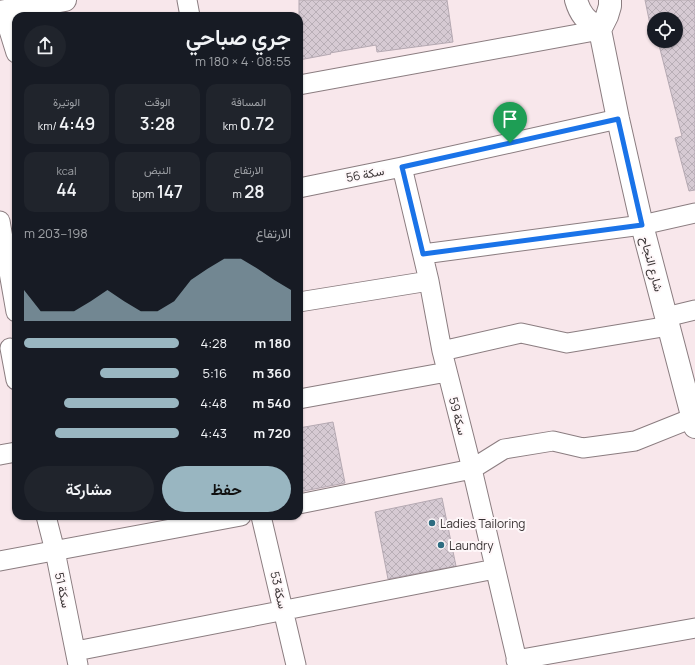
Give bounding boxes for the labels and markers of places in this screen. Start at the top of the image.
pin [493,102,527,143]
place label: Ladies Tailoring [440,515,525,532]
marker: Ladies Tailoring [427,518,437,528]
place label: Laundry [449,537,494,554]
marker: Laundry [436,540,446,550]

